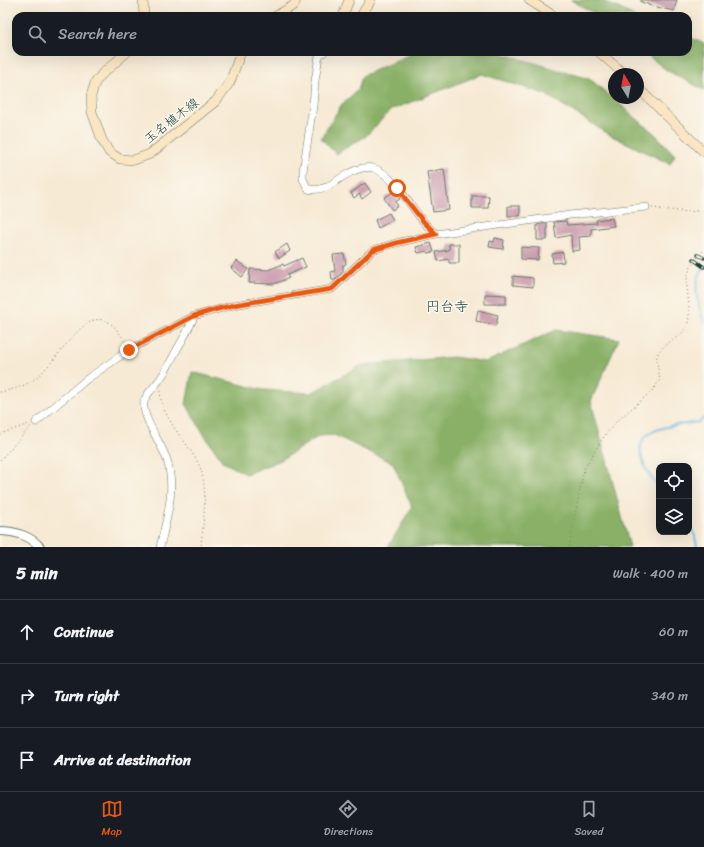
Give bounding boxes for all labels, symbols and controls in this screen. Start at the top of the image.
search box [12,12,692,56]
text: Search here [58,21,137,47]
icon: search [26,23,48,45]
north arrow [608,68,644,104]
street label: 玉名植木線 [139,91,205,149]
route start [388,179,406,197]
district label: 円台寺 [426,294,468,319]
route end [120,341,138,359]
map controls [656,463,692,535]
button: locate [656,463,692,499]
button: layers [656,499,692,535]
text: 5 min [16,558,58,588]
text: Walk · 400 m [613,562,688,585]
text: Continue [54,619,114,645]
text: 60 m [659,620,688,643]
icon: ahead [16,621,38,643]
text: Turn right [54,683,119,709]
text: 340 m [651,684,688,707]
icon: right [16,685,38,707]
text: Arrive at destination [54,747,191,773]
icon: arrive [16,749,38,771]
tab: Map [101,798,123,841]
tab: Directions [324,798,373,841]
tab: Saved [574,798,603,841]

